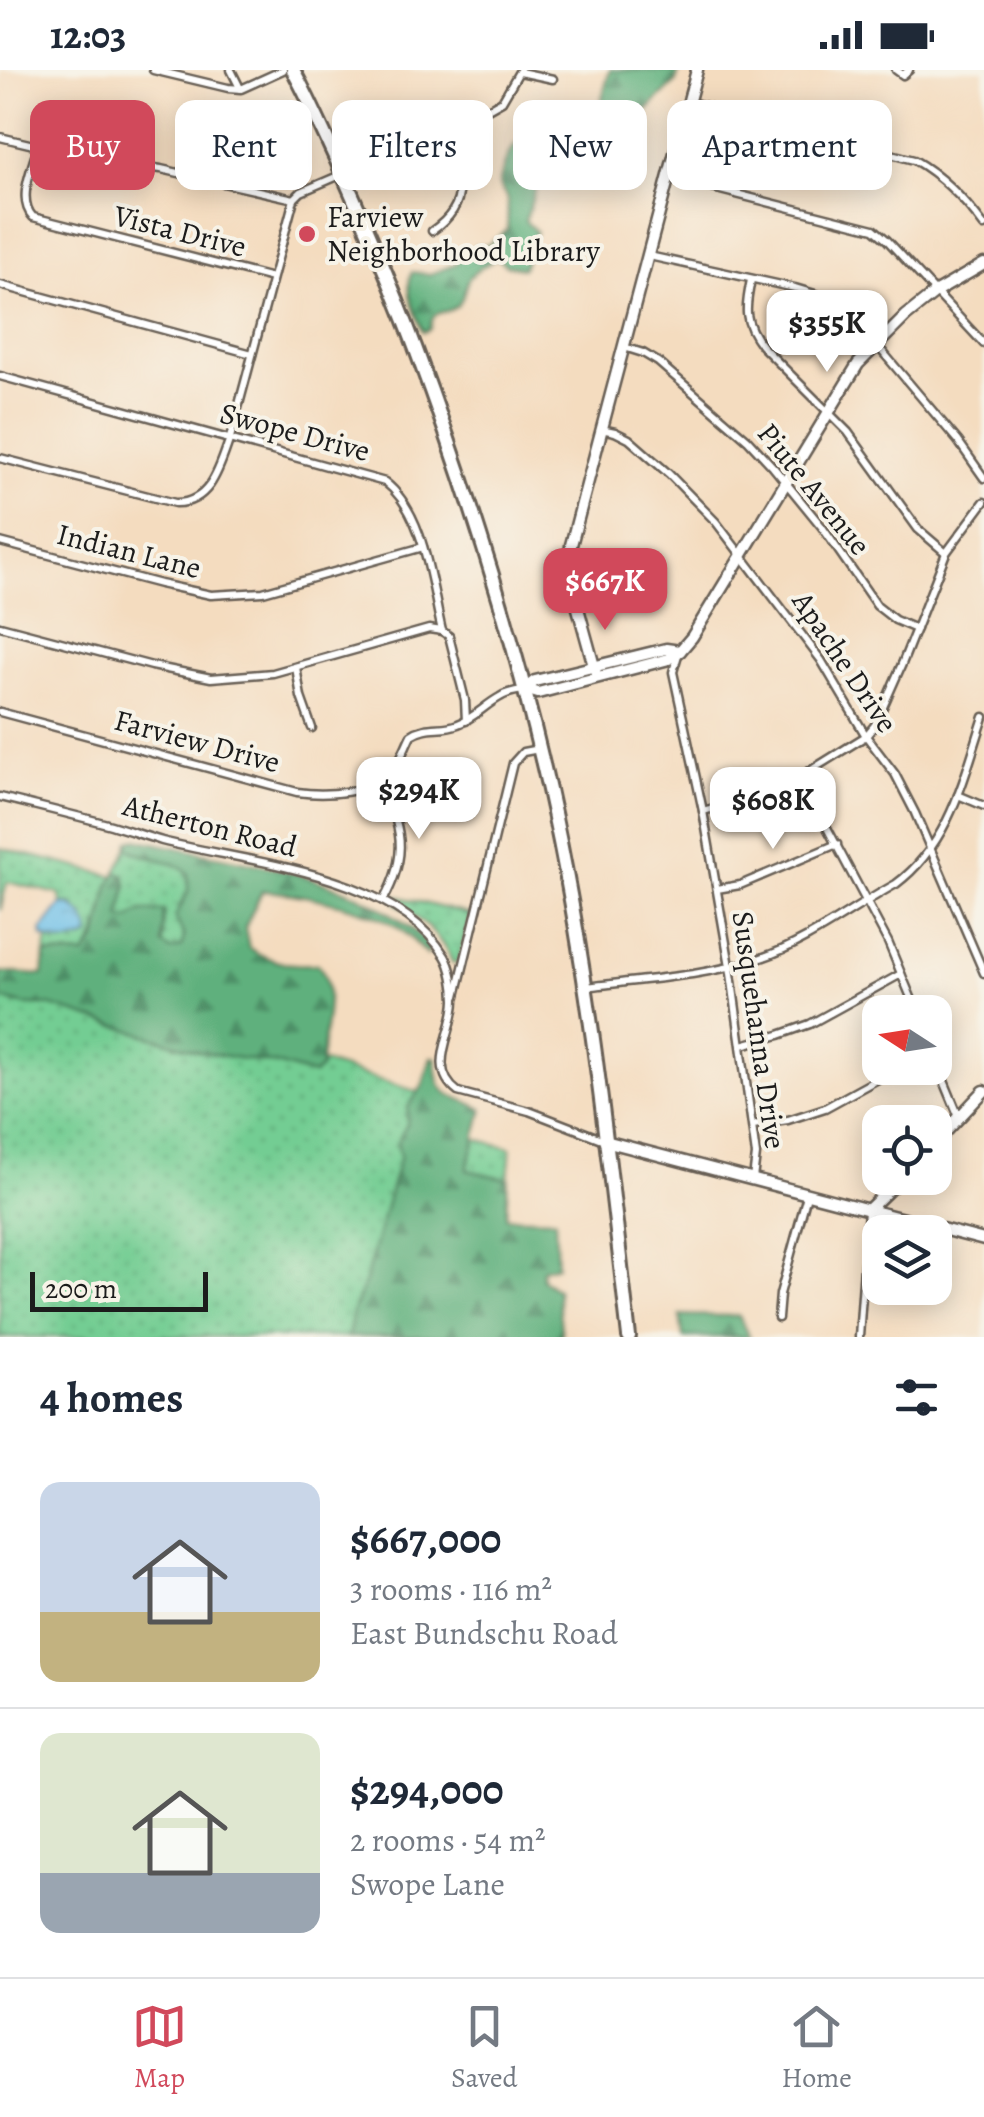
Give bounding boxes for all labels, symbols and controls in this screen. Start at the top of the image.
text: 12:03 [50,9,126,61]
chip: Buy [30,100,155,190]
chip: Rent [175,100,312,190]
chip: Filters [332,100,493,190]
chip: New [513,100,647,190]
chip: Apartment [667,100,892,190]
street label: Vista Drive [109,195,250,267]
place label: Farview Neighborhood Library [327,197,601,271]
marker: Farview Neighborhood Library [296,223,318,245]
pin: $355K [757,290,897,375]
text: $355K [788,300,866,344]
street label: Swope Drive [216,393,374,471]
street label: Piute Avenue [748,414,880,564]
street label: Indian Lane [53,514,205,588]
pin: $667K [535,548,675,633]
text: $667K [565,558,645,602]
street label: Apache Drive [783,583,907,740]
street label: Farview Drive [110,700,284,782]
pin: $294K [349,757,489,842]
text: $294K [378,767,460,811]
pin: $608K [703,767,843,852]
text: $608K [732,777,814,821]
street label: Atherton Road [118,785,302,867]
street label: Susquehanna Drive [723,909,795,1151]
north arrow [862,995,952,1085]
map controls [862,995,952,1305]
button: locate [862,1105,952,1195]
button: layers [862,1215,952,1305]
scale bar [30,1267,208,1312]
text: 200 m [45,1270,117,1308]
text: 4 homes [40,1369,183,1426]
icon: filters [889,1370,944,1425]
text: $667,000 [350,1510,501,1567]
icon: home [120,1522,240,1642]
text: 3 rooms · 116 m² [350,1567,552,1611]
text: East Bundschu Road [350,1611,618,1655]
text: $294,000 [350,1761,504,1818]
icon: home [120,1773,240,1893]
text: 2 rooms · 54 m² [350,1818,546,1862]
text: Swope Lane [350,1862,505,1906]
tab: Map [132,1999,187,2097]
tab: Saved [451,1999,518,2097]
tab: Home [782,1999,852,2097]

